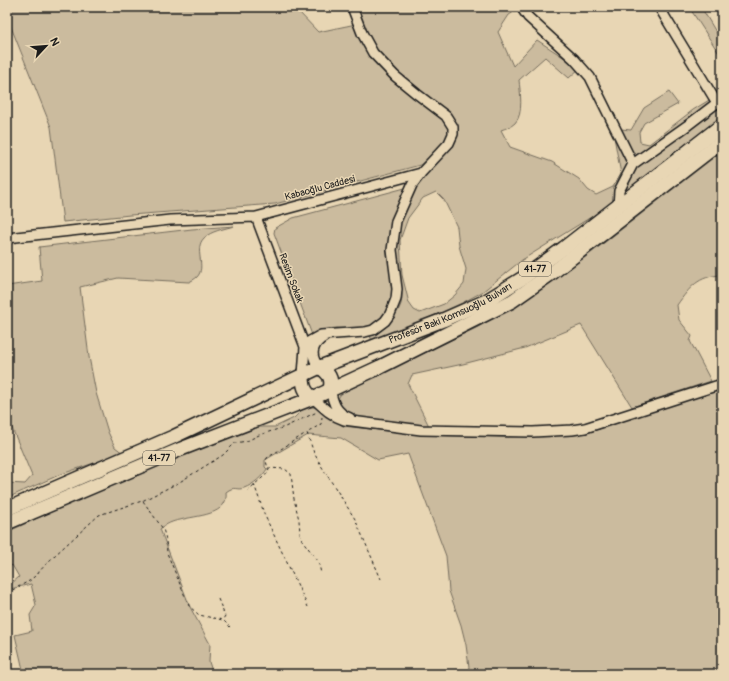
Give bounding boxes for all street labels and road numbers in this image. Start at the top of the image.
street label: Kabaoğlu Caddesi [284,173,357,203]
street label: Resim Sokak [276,252,306,305]
road number: 41-77 [519,262,551,276]
street label: Profesör Baki Komsuoğlu Bulvarı [387,280,515,346]
road number: 41-77 [143,451,175,465]

